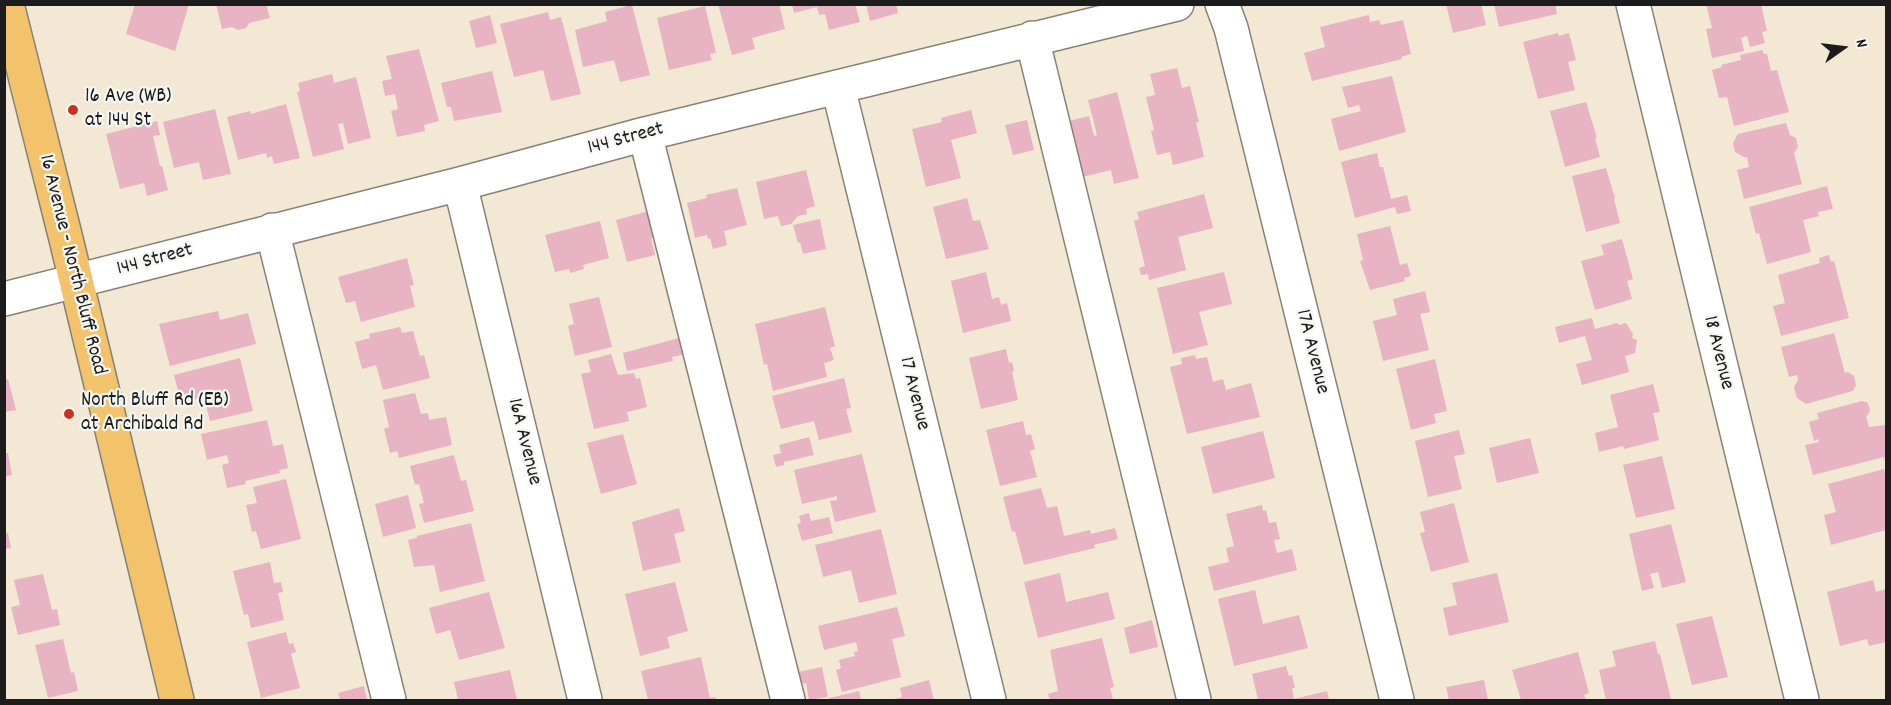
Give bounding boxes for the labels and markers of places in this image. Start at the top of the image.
place label: 16 Ave (WB) at 144 St [85,85,171,135]
marker: 16 Ave (WB) at 144 St [66,103,80,117]
place label: North Bluff Rd (EB) at Archibald Rd [81,389,229,439]
marker: North Bluff Rd (EB) at Archibald Rd [62,407,76,421]

